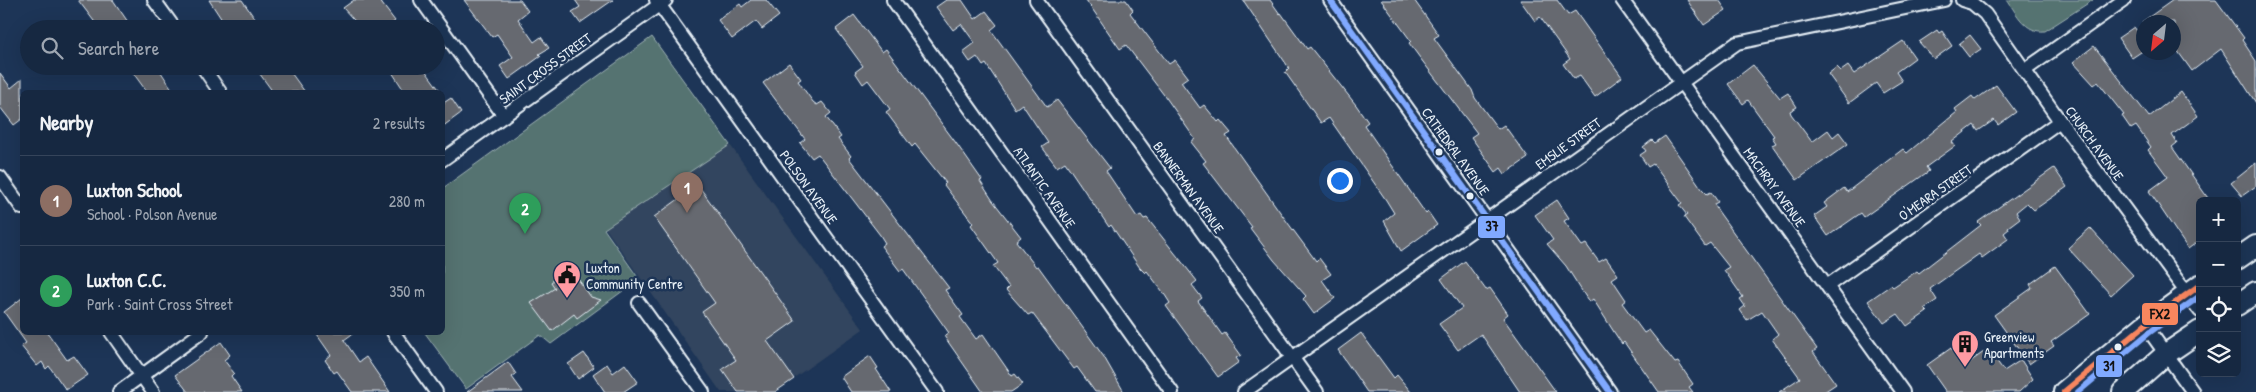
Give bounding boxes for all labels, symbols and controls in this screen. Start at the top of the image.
north arrow [2136,15,2181,60]
search box [20,20,445,75]
street label: SAINT CROSS STREET [495,28,595,108]
icon: search [38,34,66,62]
text: Search here [78,35,159,61]
street label: CHURCH AVENUE [2061,102,2129,184]
street label: CATHEDRAL AVENUE [1418,103,1494,199]
text: Nearby [40,108,93,137]
text: 2 results [373,112,425,134]
street label: EMSLIE STREET [1531,112,1605,173]
street label: BANNERMAN AVENUE [1149,137,1229,237]
street label: ATLANTIC AVENUE [1010,142,1080,232]
street label: MACHRAY AVENUE [1740,143,1810,231]
street label: POLSON AVENUE [776,146,842,228]
unlabelled marker [1434,147,1444,157]
street label: O'MEARA STREET [1894,159,1976,224]
your location [1327,168,1353,194]
pin: 1 [671,172,703,213]
text: Luxton School [87,177,182,203]
text: 1 [53,190,59,212]
text: 280 m [389,190,425,212]
unlabelled marker [1465,191,1475,201]
pin: 2 [509,193,541,234]
map controls [2196,197,2241,377]
button: + [2196,197,2241,242]
text: School · Polson Avenue [87,203,217,225]
line badge: 37 [1477,215,1506,239]
text: 37 [1485,216,1499,235]
button: − [2196,242,2241,287]
place label: Luxton Community Centre [586,258,683,294]
public building icon: Luxton Community Centre [552,260,582,299]
text: Luxton C.C. [87,267,166,293]
text: 2 [52,280,60,302]
text: 350 m [389,280,425,302]
button: locate [2196,287,2241,332]
text: Park · Saint Cross Street [87,293,233,315]
line badge: FX2 [2141,302,2179,326]
text: FX2 [2149,304,2171,323]
place label: Greenview Apartments [1984,327,2044,363]
building icon: Greenview Apartments [1950,329,1980,368]
button: layers [2196,332,2241,377]
unlabelled marker [2113,342,2123,352]
line badge: 31 [2095,354,2123,378]
text: 31 [2103,356,2115,375]

